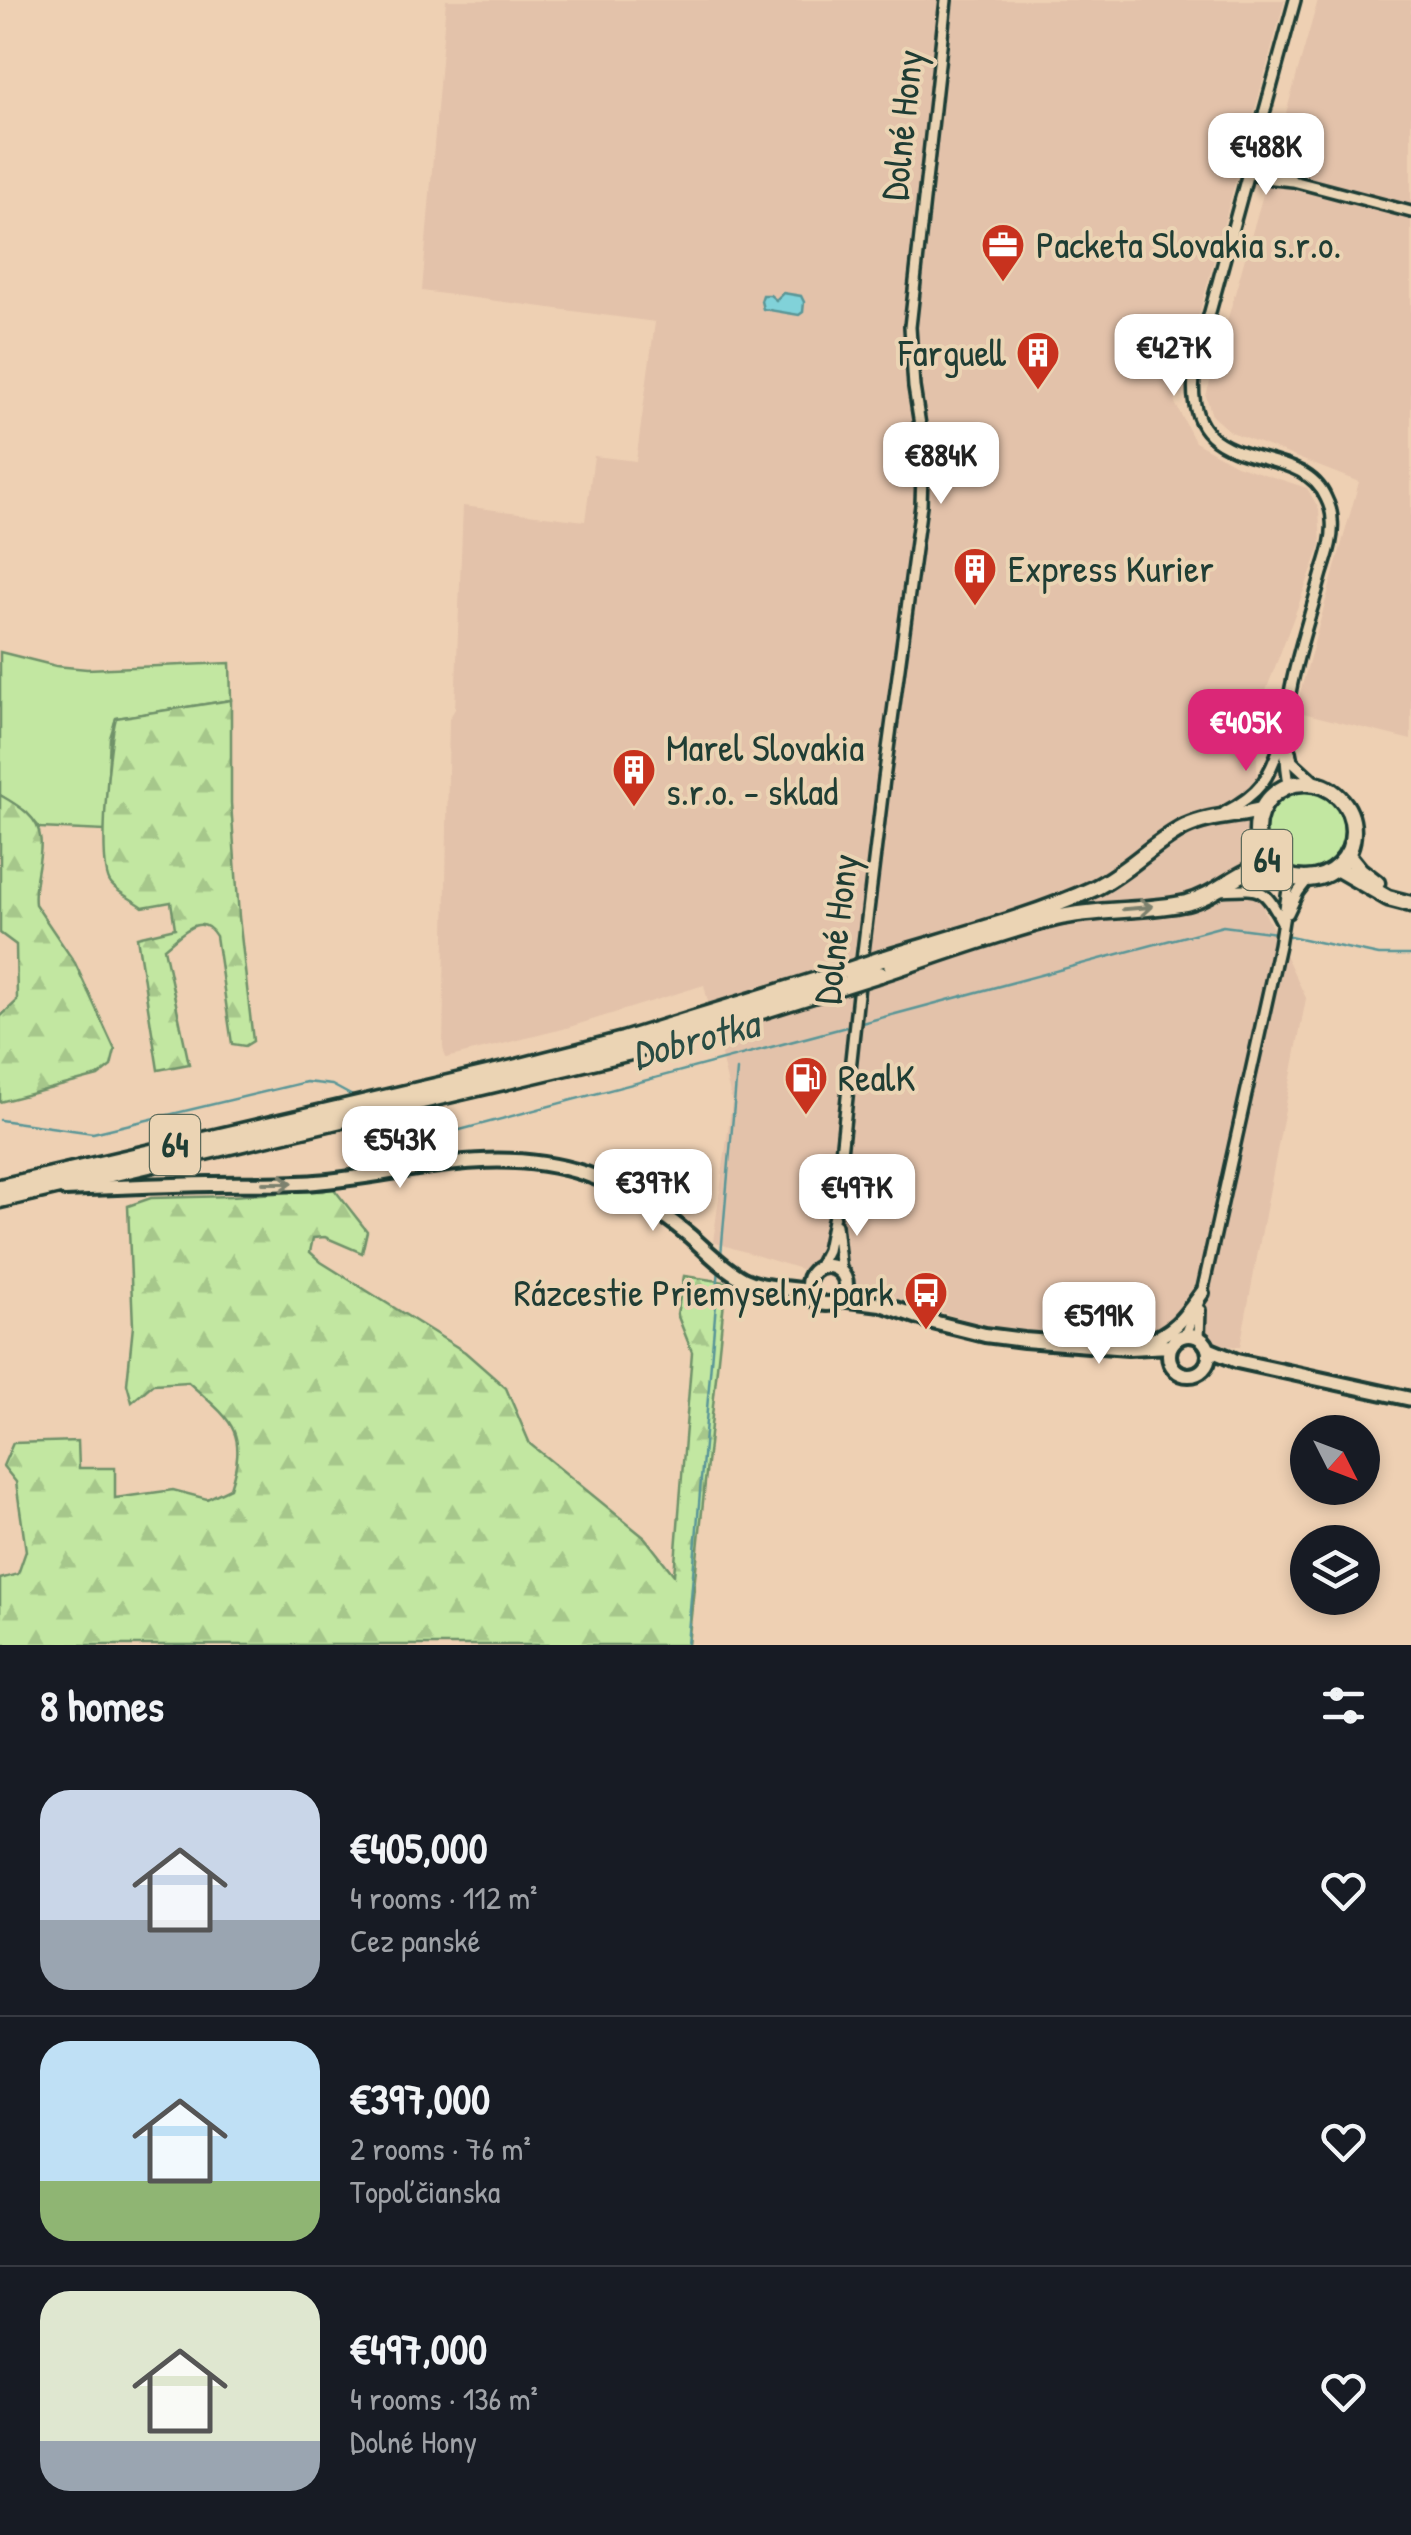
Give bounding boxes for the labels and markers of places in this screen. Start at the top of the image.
pin: €488K [1196,113,1336,198]
place label: Packeta Slovakia s.r.o. [1036,218,1341,270]
office icon: Packeta Slovakia s.r.o. [980,222,1026,283]
pin: €427K [1104,314,1244,399]
place label: Farguell [898,326,1007,378]
building icon: Farguell [1015,330,1061,391]
pin: €884K [871,422,1011,507]
place label: Express Kurier [1008,542,1214,594]
building icon: Express Kurier [952,546,998,607]
pin: €405K [1176,689,1316,774]
place label: Marel Slovakia s.r.o. - sklad [666,721,864,817]
building icon: Marel Slovakia s.r.o. - sklad [611,747,657,808]
place label: RealK [838,1051,915,1103]
fuel station icon: RealK [783,1055,829,1116]
pin: €543K [330,1106,470,1191]
pin: €397K [583,1149,723,1234]
pin: €497K [787,1154,927,1239]
place label: Rázcestie Priemyselný park [514,1266,894,1318]
bus stop icon: Rázcestie Priemyselný park [903,1270,949,1331]
pin: €519K [1029,1282,1169,1367]

